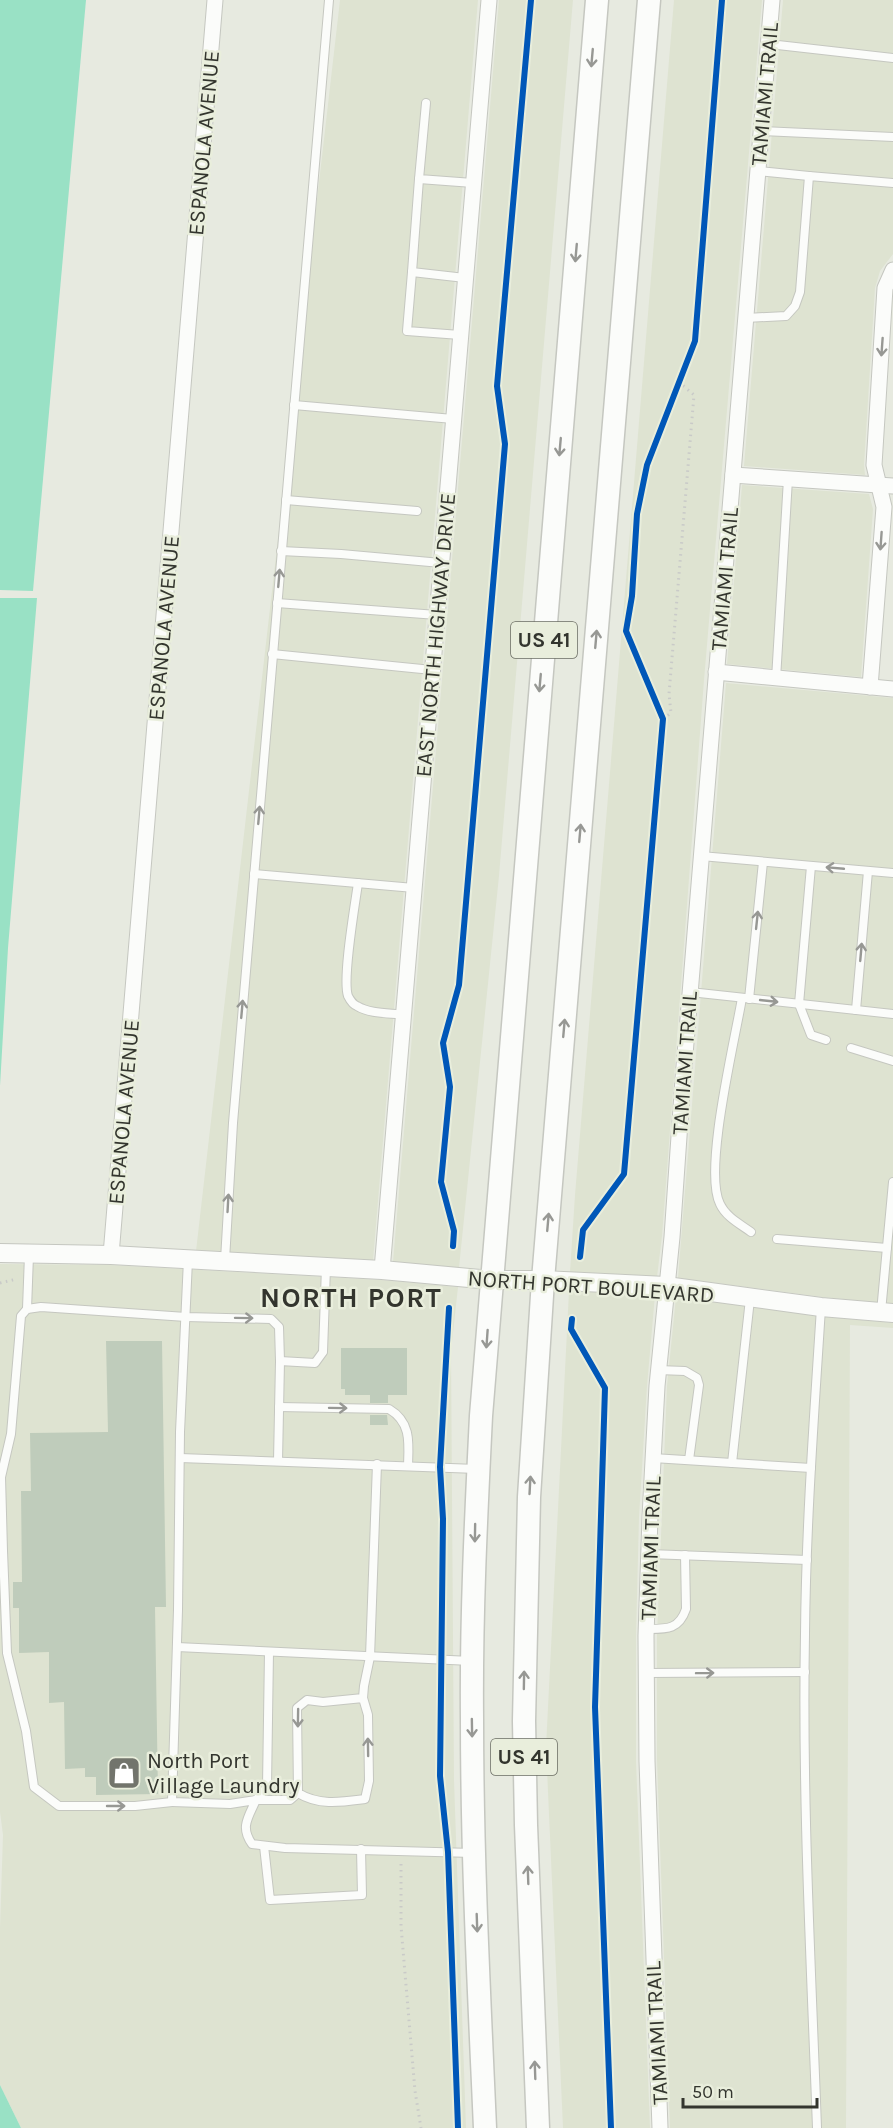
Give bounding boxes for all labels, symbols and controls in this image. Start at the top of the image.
street label: TAMIAMI TRAIL [746,21,784,167]
one-way arrow [586,48,597,68]
street label: ESPANOLA AVENUE [183,50,225,237]
one-way arrow [570,242,581,262]
one-way arrow [876,337,887,357]
one-way arrow [554,436,565,456]
street label: EAST NORTH HIGHWAY DRIVE [411,492,461,778]
street label: TAMIAMI TRAIL [706,506,744,652]
one-way arrow [875,530,886,550]
street label: ESPANOLA AVENUE [143,535,185,722]
one-way arrow [274,569,285,589]
road number: US 41 [511,622,577,658]
one-way arrow [591,629,602,649]
one-way arrow [535,673,546,693]
one-way arrow [254,805,265,825]
one-way arrow [575,824,586,844]
one-way arrow [825,862,845,873]
one-way arrow [752,910,763,930]
one-way arrow [856,943,867,963]
street label: TAMIAMI TRAIL [667,990,703,1136]
one-way arrow [758,996,778,1007]
one-way arrow [237,999,248,1019]
one-way arrow [559,1018,570,1038]
street label: ESPANOLA AVENUE [103,1019,145,1206]
one-way arrow [223,1194,234,1214]
one-way arrow [543,1212,554,1232]
street label: NORTH PORT BOULEVARD [467,1265,715,1309]
district label: NORTH PORT [260,1281,442,1314]
one-way arrow [234,1312,254,1323]
one-way arrow [481,1328,492,1348]
one-way arrow [327,1403,347,1414]
one-way arrow [524,1475,535,1495]
street label: TAMIAMI TRAIL [635,1475,667,1620]
one-way arrow [469,1523,481,1543]
one-way arrow [695,1667,715,1679]
one-way arrow [518,1670,530,1690]
one-way arrow [292,1708,304,1728]
one-way arrow [466,1718,478,1738]
one-way arrow [362,1738,374,1758]
road number: US 41 [491,1739,557,1775]
place label: North Port Village Laundry [147,1748,300,1799]
shop icon: North Port Village Laundry [106,1755,142,1791]
one-way arrow [105,1800,125,1812]
one-way arrow [522,1865,533,1885]
one-way arrow [471,1913,482,1933]
street label: TAMIAMI TRAIL [640,1960,674,2105]
one-way arrow [530,2060,541,2080]
scale bar [683,2071,816,2109]
text: 50 m [692,2081,734,2103]

